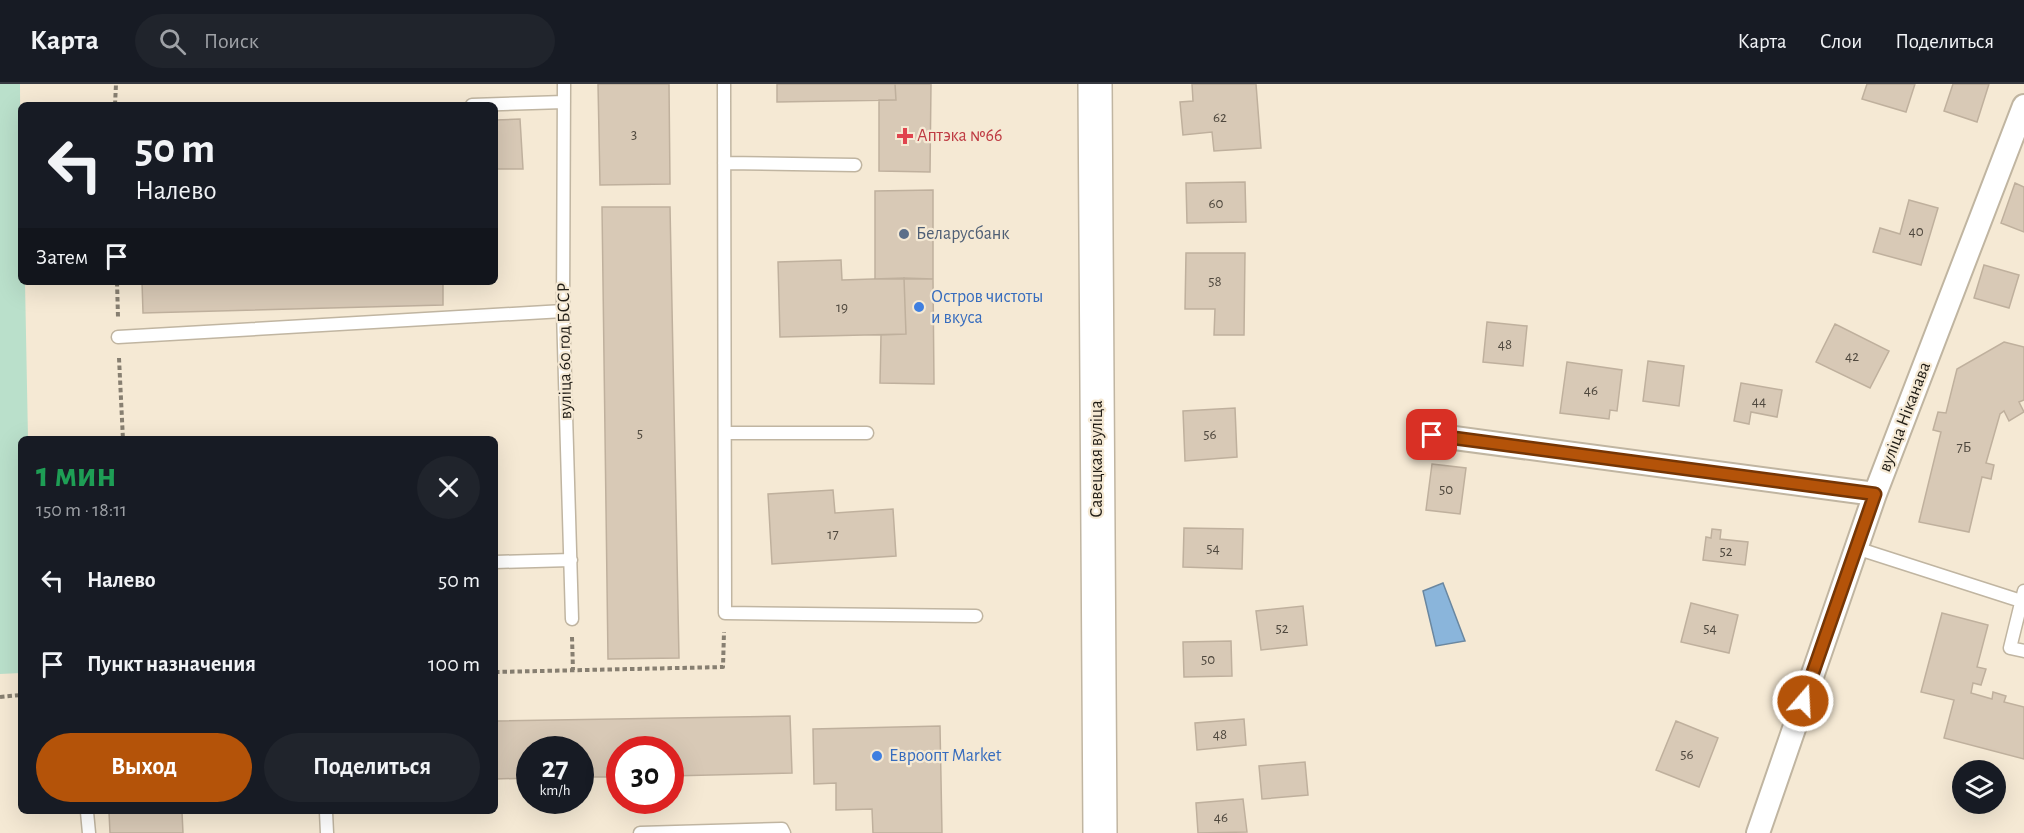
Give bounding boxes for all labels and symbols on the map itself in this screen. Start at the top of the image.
house number: 62 [1213,110,1227,125]
house number: 3 [631,127,637,142]
place label: Аптэка №66 [917,127,1002,145]
marker: Аптэка №66 [898,129,912,143]
house number: 60 [1209,196,1224,211]
place label: Беларусбанк [916,224,1010,243]
house number: 40 [1908,224,1924,239]
marker: Беларусбанк [897,227,911,241]
house number: 58 [1208,274,1222,289]
street label: вуліца 60 год БССР [555,283,575,419]
place label: Остров чистоты и вкуса [931,288,1043,327]
house number: 19 [836,300,848,315]
marker: Остров чистоты и вкуса [912,300,926,314]
house number: 48 [1498,337,1512,352]
house number: 42 [1845,349,1859,364]
street label: вуліца Ніканава [1876,360,1934,474]
house number: 46 [1584,383,1598,398]
house number: 44 [1752,394,1766,409]
street label: Савецкая вуліца [1088,400,1106,518]
pin [1406,409,1457,460]
house number: 5 [637,426,643,441]
house number: 56 [1203,427,1217,442]
house number: 7Б [1957,440,1971,455]
house number: 50 [1439,482,1453,497]
house number: 17 [827,527,839,542]
house number: 54 [1206,541,1220,556]
house number: 52 [1719,544,1733,559]
house number: 52 [1275,621,1289,636]
house number: 54 [1703,621,1717,636]
house number: 50 [1201,652,1215,667]
position arrow [1771,669,1835,733]
house number: 48 [1213,727,1227,742]
speed limit sign: 30 [606,736,684,814]
place label: Евроопт Market [889,747,1002,765]
house number: 56 [1680,747,1694,762]
marker: Евроопт Market [870,749,884,763]
house number: 46 [1214,810,1228,825]

